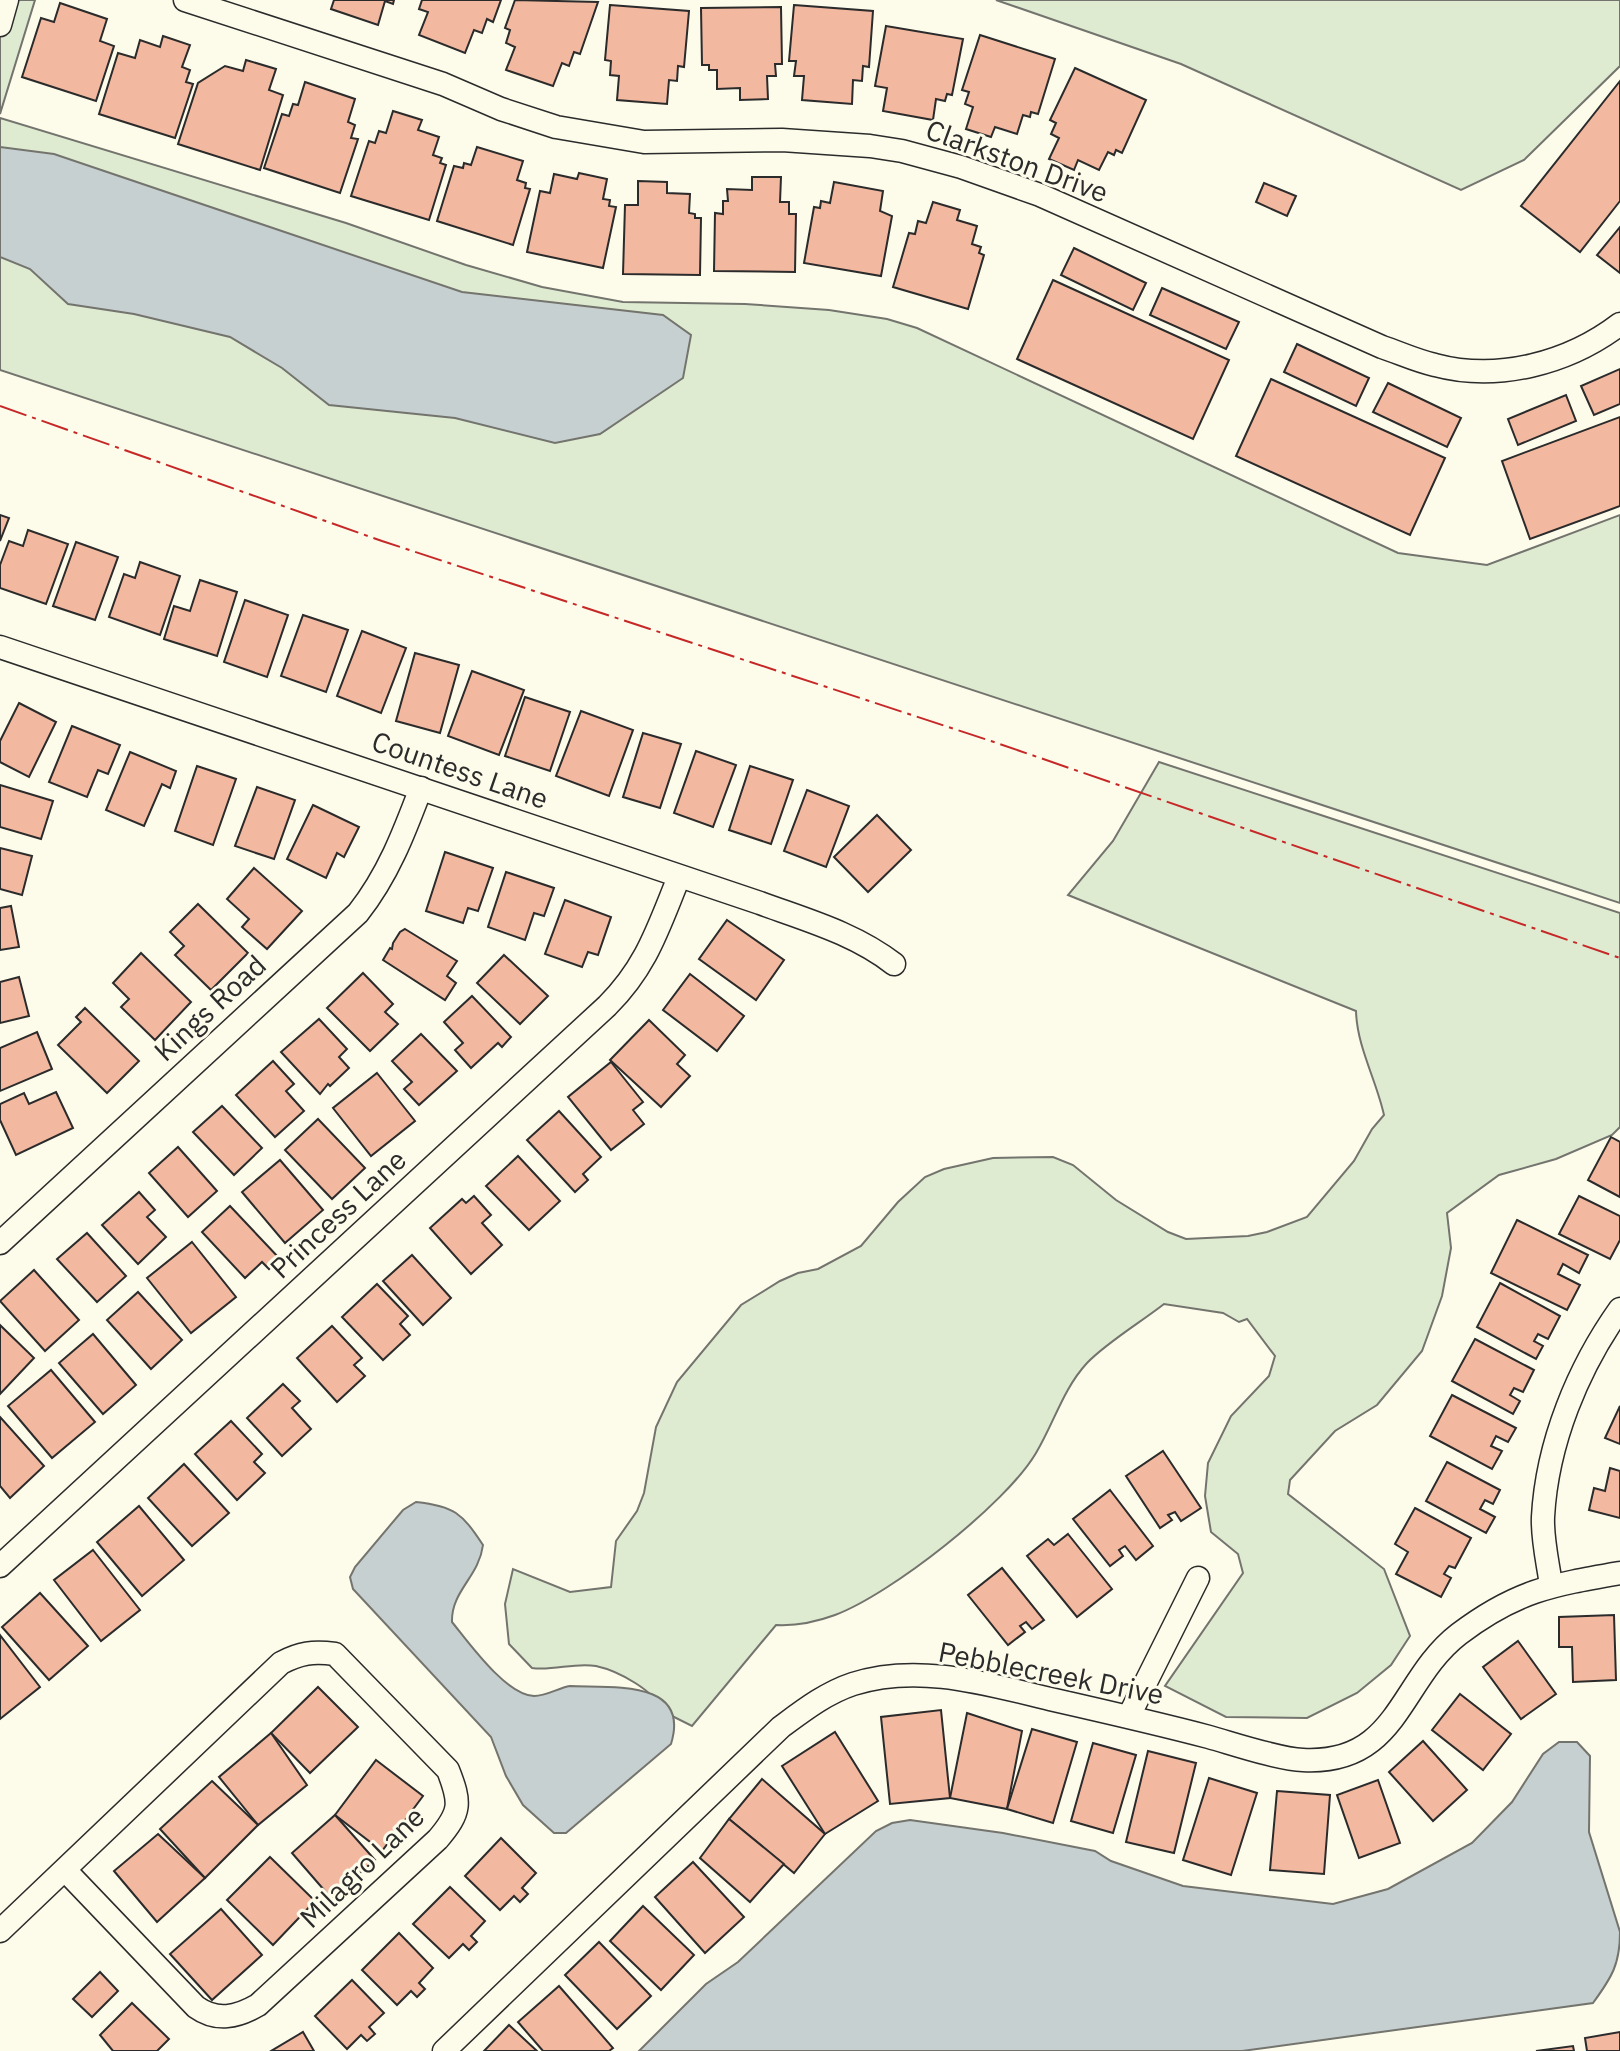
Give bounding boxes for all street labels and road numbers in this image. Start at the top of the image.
street label: Clarkston Drive [921,110,1113,211]
street label: Countess Lane [367,722,553,817]
street label: Kings Road [146,946,273,1069]
street label: Princess Lane [262,1141,414,1286]
street label: Pebblecreek Drive [935,1633,1167,1712]
street label: Milagro Lane [291,1798,432,1935]

